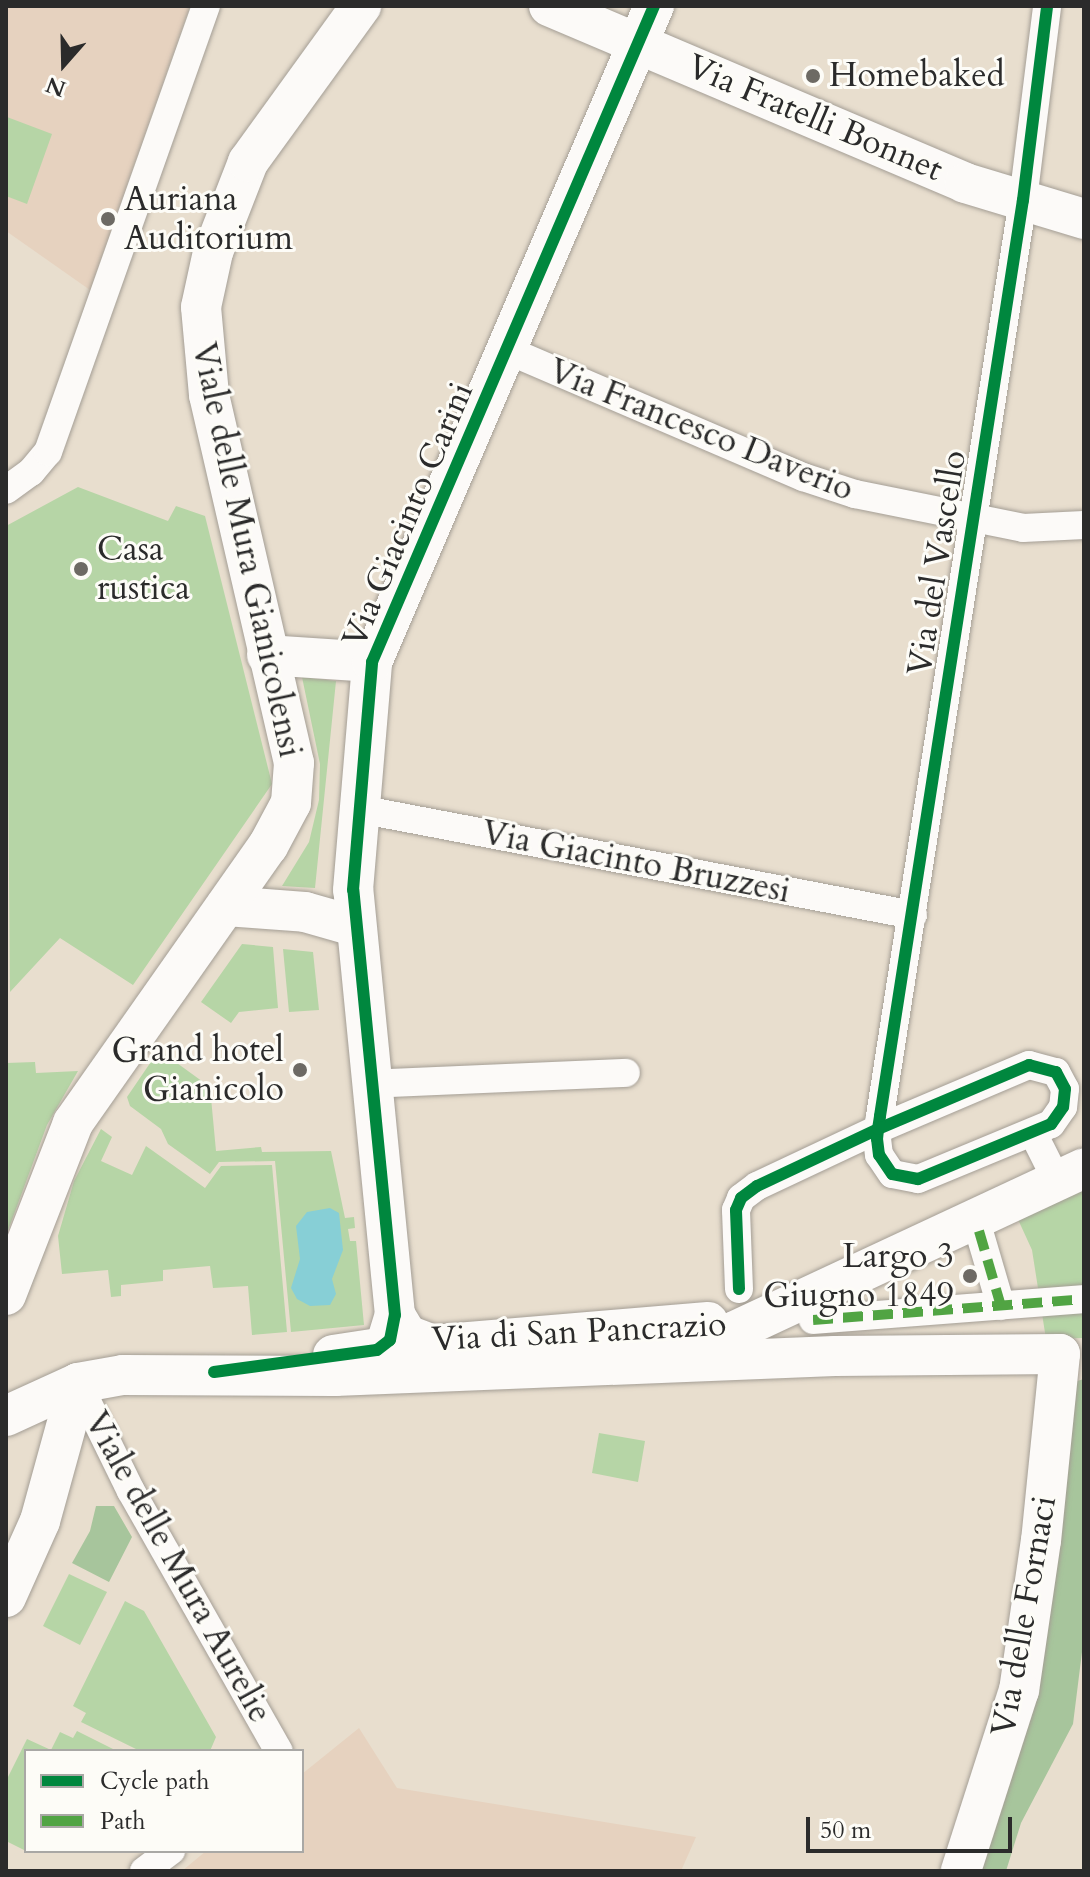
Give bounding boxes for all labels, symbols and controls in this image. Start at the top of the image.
north arrow [24,24,104,104]
street label: Via Fratelli Bonnet [681,46,949,190]
place label: Homebaked [829,56,1005,96]
marker: Homebaked [804,67,822,85]
text: N [42,69,70,104]
place label: Auriana Auditorium [124,179,293,258]
marker: Auriana Auditorium [99,210,117,228]
street label: Viale delle Mura Gianicolensi [183,339,311,761]
street label: Via Francesco Daverio [543,350,859,510]
street label: Via Giacinto Carini [334,376,482,654]
street label: Via del Vascello [899,448,975,678]
place label: Casa rustica [97,529,190,608]
marker: Casa rustica [72,560,90,578]
street label: Via Giacinto Bruzzesi [478,812,794,912]
place label: Grand hotel Gianicolo [112,1030,284,1110]
marker: Grand hotel Gianicolo [291,1061,309,1079]
place label: Largo 3 Giugno 1849 [763,1236,954,1316]
marker: Largo 3 Giugno 1849 [961,1267,979,1285]
street label: Via di San Pancrazio [431,1304,727,1360]
street label: Viale delle Mura Aurelie [76,1404,280,1730]
street label: Via delle Fornaci [983,1493,1065,1739]
legend [24,1749,304,1853]
text: Cycle path [100,1765,209,1798]
scale bar [810,1801,1016,1851]
text: Path [100,1805,145,1838]
text: 50 m [820,1814,871,1847]

